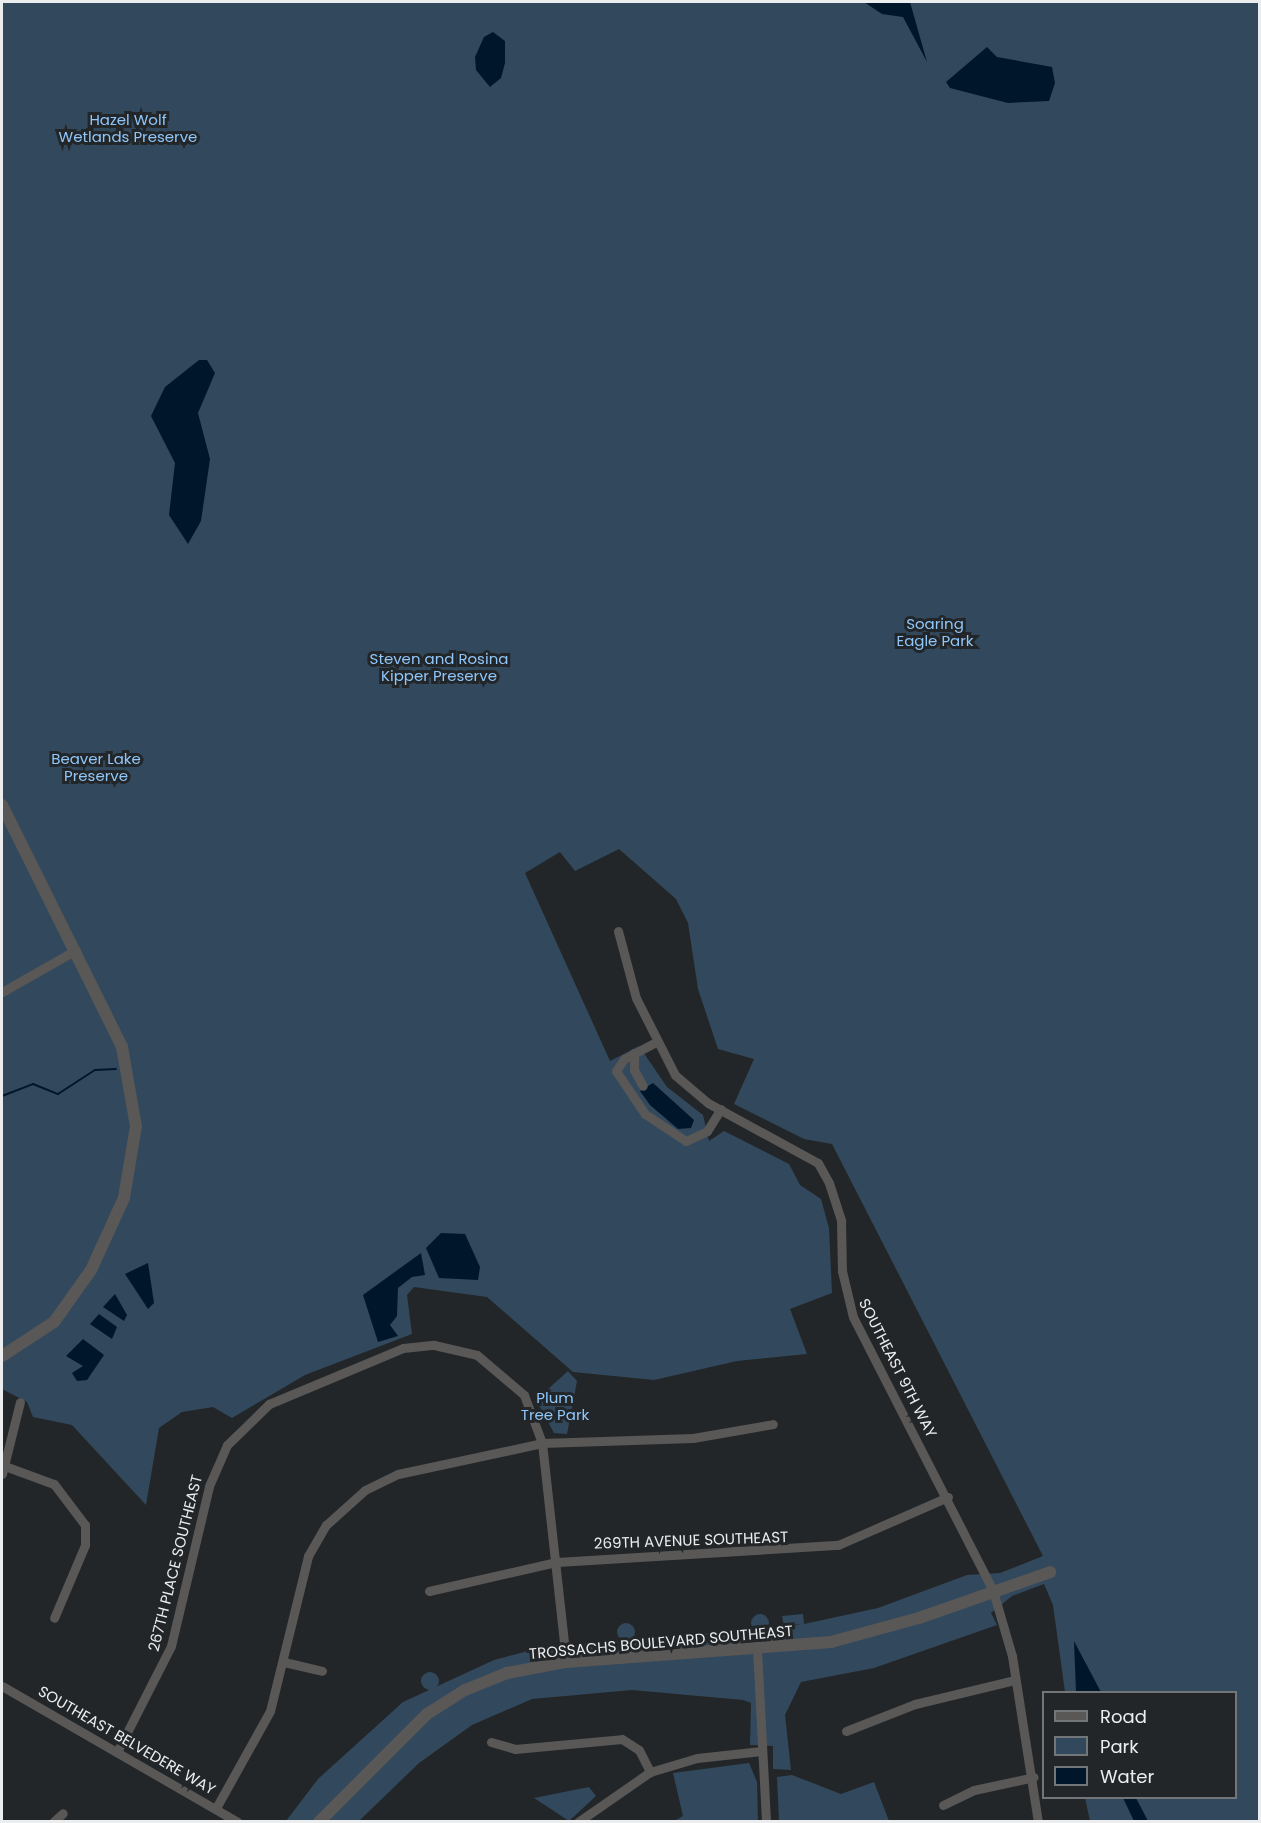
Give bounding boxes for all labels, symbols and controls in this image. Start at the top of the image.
park label: Hazel Wolf Wetlands Preserve [59,110,197,145]
park label: Soaring Eagle Park [896,614,974,649]
park label: Steven and Rosina Kipper Preserve [370,649,508,684]
park label: Beaver Lake Preserve [51,749,141,784]
street label: SOUTHEAST 9TH WAY [855,1296,941,1440]
park label: Plum Tree Park [521,1388,589,1423]
street label: 267TH PLACE SOUTHEAST [144,1473,206,1653]
street label: 269TH AVENUE SOUTHEAST [594,1528,788,1552]
street label: TROSSACHS BOULEVARD SOUTHEAST [528,1621,794,1663]
street label: SOUTHEAST BELVEDERE WAY [35,1682,219,1798]
legend [1042,1691,1237,1799]
text: Road [1100,1704,1147,1729]
text: Park [1100,1734,1139,1759]
text: Water [1100,1764,1154,1789]

